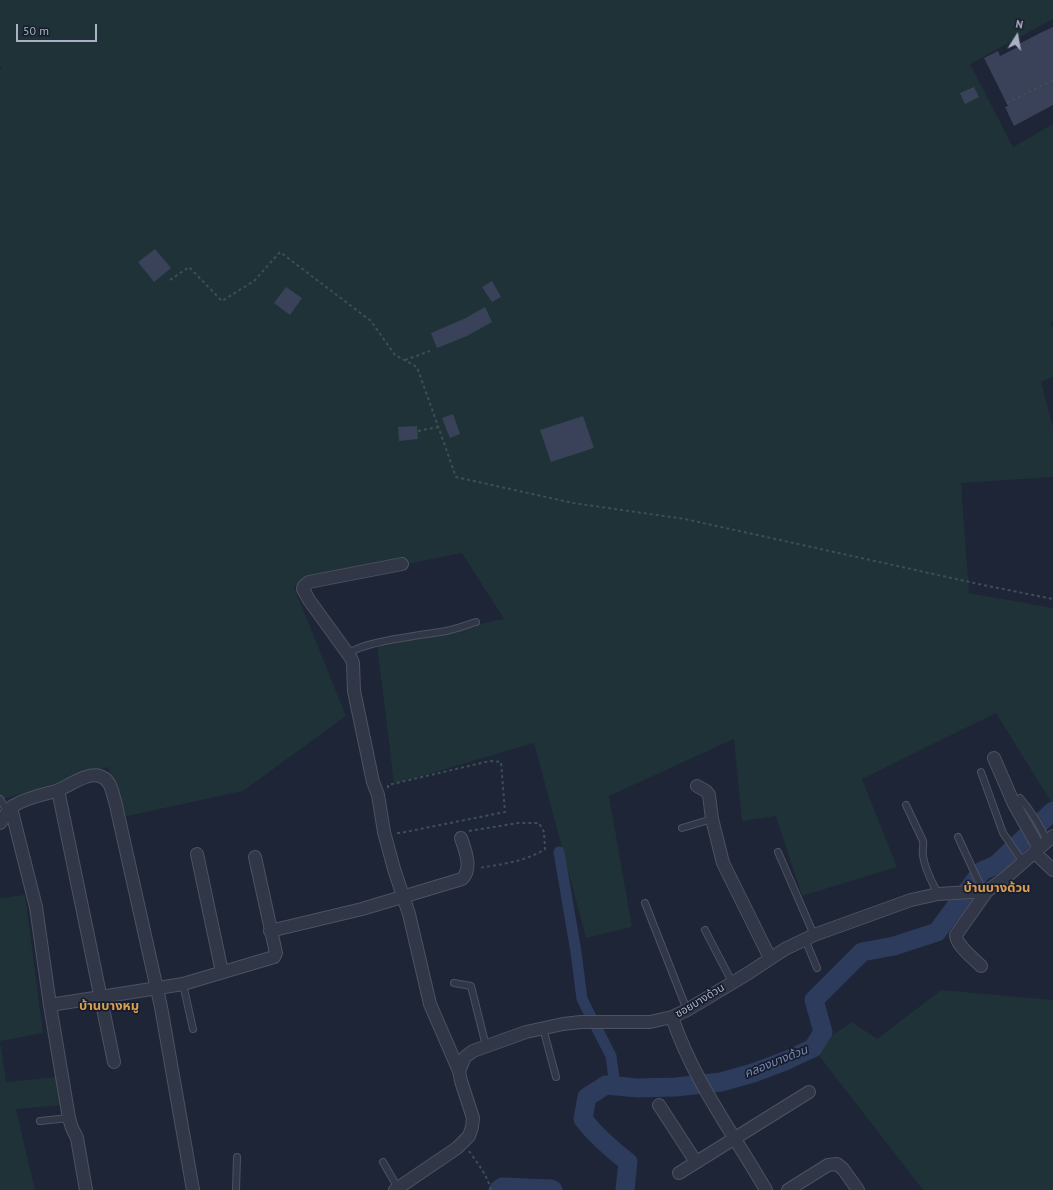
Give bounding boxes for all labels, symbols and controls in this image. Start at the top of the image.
scale bar [18,16,99,42]
north arrow [997,16,1037,56]
text: N [1014,17,1024,32]
text: 50 m [23,23,49,38]
district label: บ้านบางด้วน [964,880,1030,896]
street label: ซอยบางด้วน [673,981,727,1021]
district label: บ้านบางหมู [79,998,139,1014]
water label: คลองบางด้วน [742,1043,810,1081]

